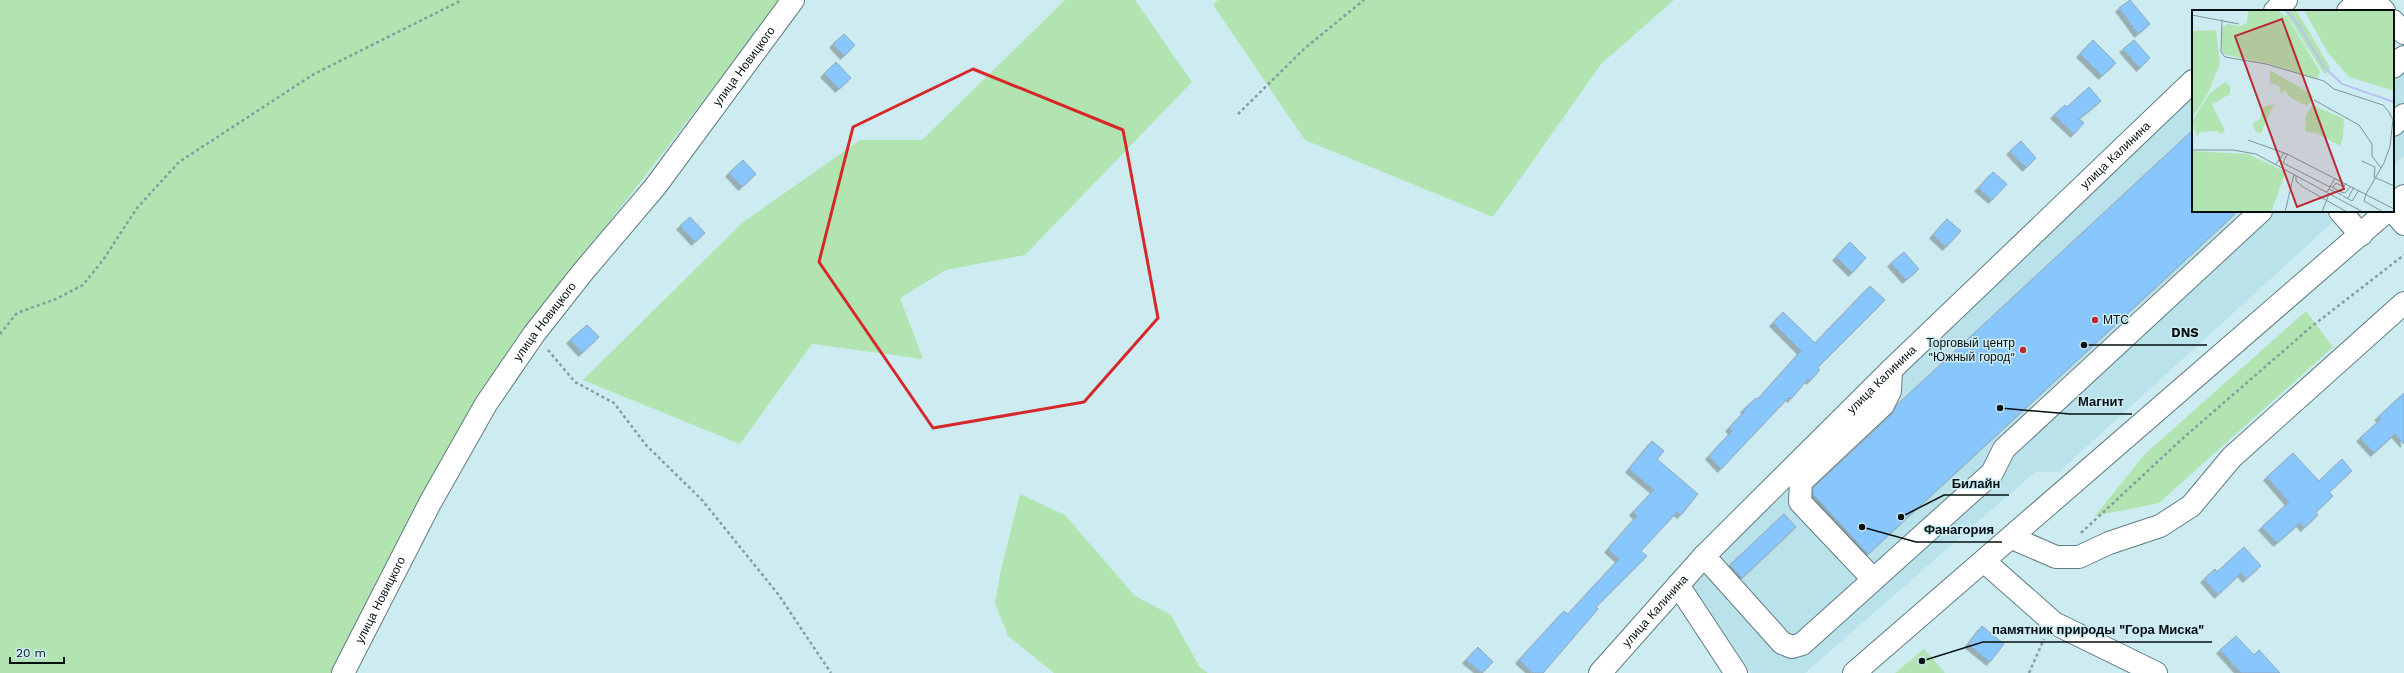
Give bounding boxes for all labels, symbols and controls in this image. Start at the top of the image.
inset map [2192,10,2394,212]
street label: улица Новицкого [710,24,778,109]
street label: улица Калинина [2078,118,2153,192]
street label: улица Новицкого [511,279,579,364]
place label: МТС [2103,313,2129,327]
marker: МТС [2090,315,2100,325]
callout: DNS [2164,320,2207,345]
text: DNS [2171,325,2199,340]
place label: Торговый центр "Южный город" [1926,336,2015,364]
street label: улица Калинина [1844,342,1919,416]
marker: Торговый центр "Южный город" [2018,345,2028,355]
callout: Магнит [2070,389,2132,414]
text: Магнит [2078,394,2124,409]
callout: Билайн [1944,470,2009,495]
text: Билайн [1952,476,2000,491]
callout: Фанагория [1916,517,2002,542]
text: Фанагория [1924,522,1994,537]
street label: улица Новицкого [352,554,408,646]
street label: улица Калинина [1620,572,1691,650]
callout: памятник природы "Гора Миска" [1983,617,2212,642]
text: памятник природы "Гора Миска" [1992,622,2204,637]
scale bar [10,639,64,665]
text: 20 m [16,646,46,660]

